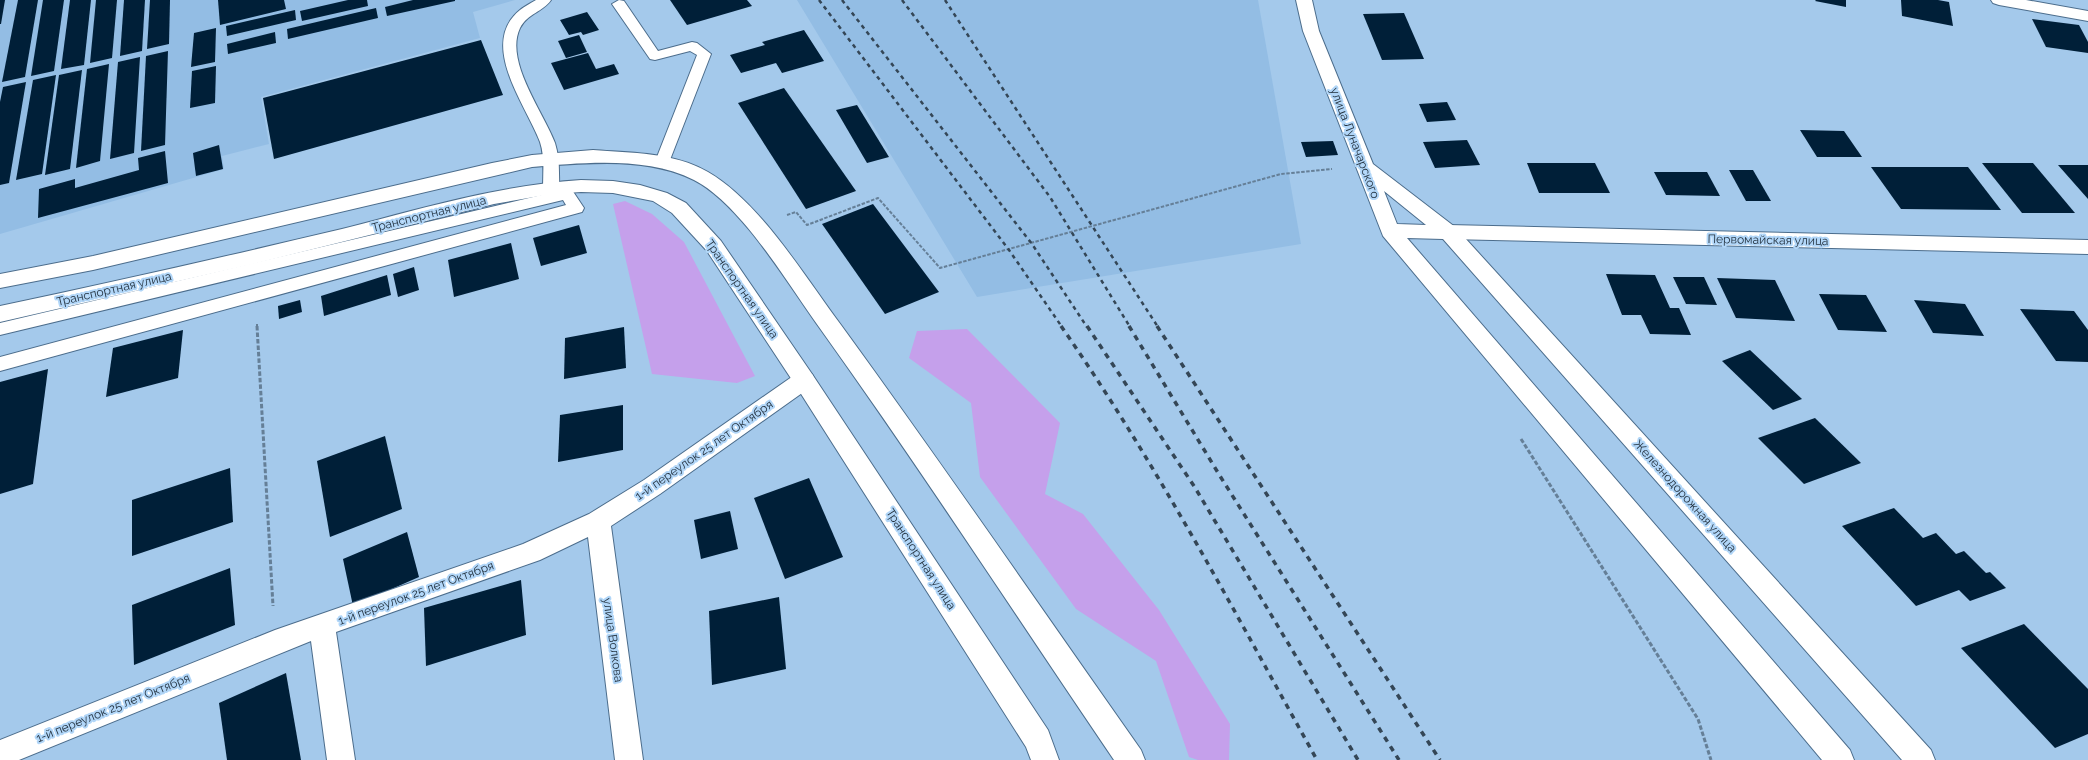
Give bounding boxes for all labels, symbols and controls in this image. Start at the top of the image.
street label: улица Луначарского [1327,86,1383,200]
street label: Транспортная улица [370,193,488,235]
street label: Первомайская улица [1707,232,1829,248]
street label: Транспортная улица [703,237,781,341]
street label: Транспортная улица [55,269,173,309]
street label: 1-й переулок 25 лет Октября [633,397,775,503]
street label: Железнодорожная улица [1631,437,1739,555]
street label: Транспортная улица [883,506,959,612]
street label: 1-й переулок 25 лет Октября [336,558,496,628]
street label: улица Волкова [600,597,626,683]
street label: 1-й переулок 25 лет Октября [34,671,192,745]

